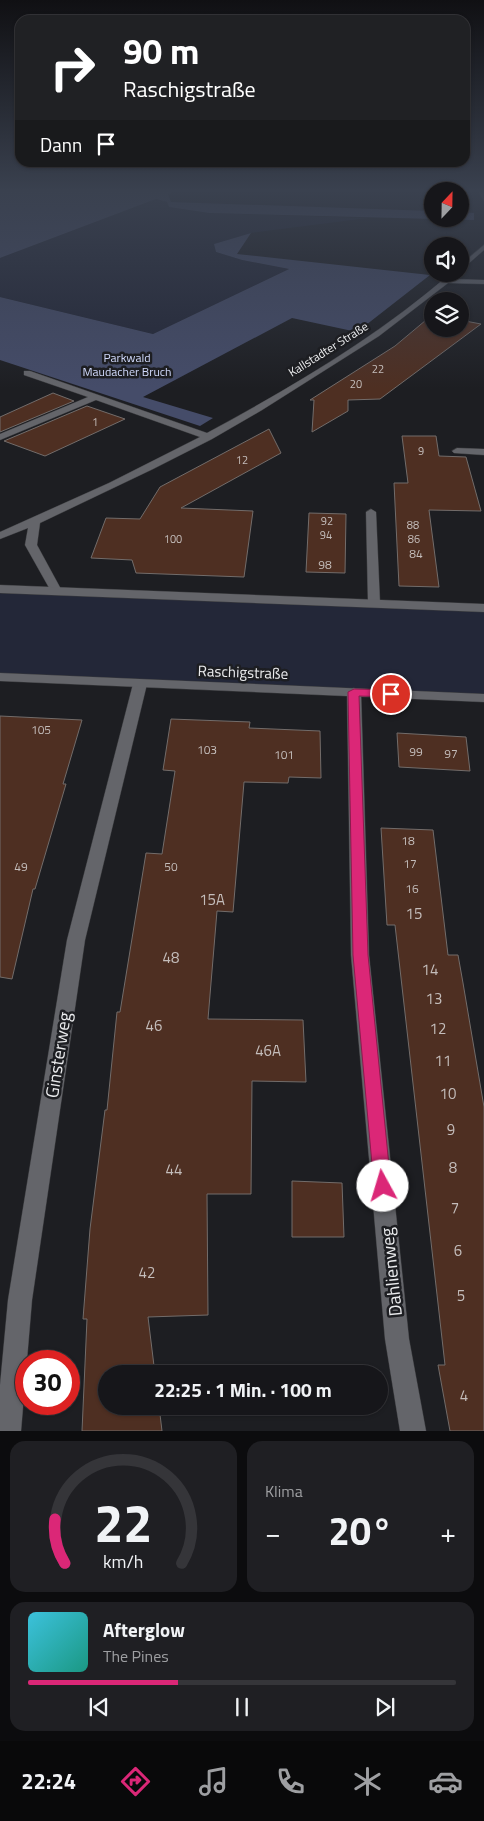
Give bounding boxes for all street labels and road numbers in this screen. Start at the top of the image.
street label: Kallstadter Straße [284,317,372,381]
street label: Raschigstraße [197,659,289,685]
street label: Ginsterweg [38,1010,78,1100]
street label: Dahlienweg [373,1226,409,1318]

